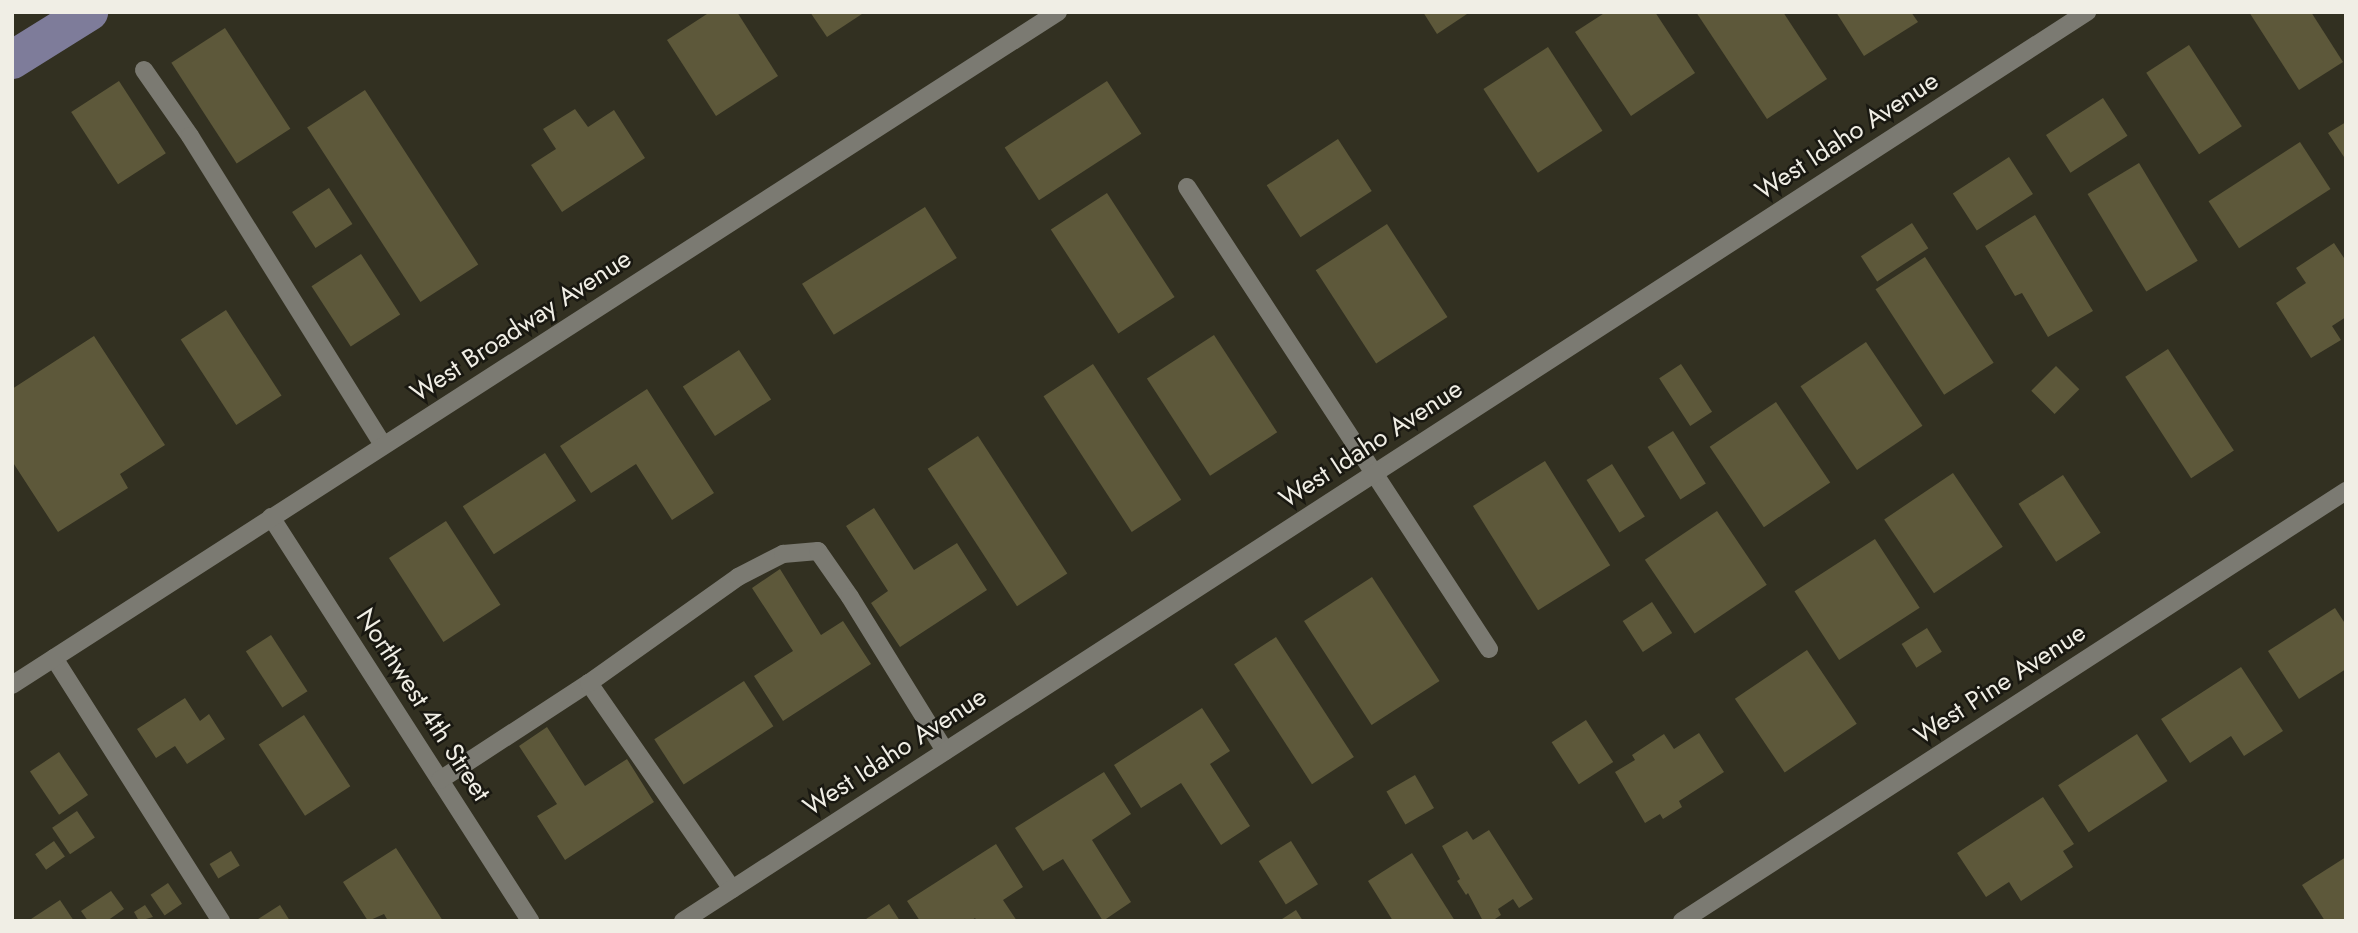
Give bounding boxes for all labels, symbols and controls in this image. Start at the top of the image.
street label: West Idaho Avenue [1750,65,1944,207]
street label: West Broadway Avenue [405,243,637,409]
street label: West Idaho Avenue [1274,373,1468,515]
street label: Northwest 4th Street [349,603,497,807]
street label: West Pine Avenue [1908,617,2092,751]
street label: West Idaho Avenue [798,681,992,823]

